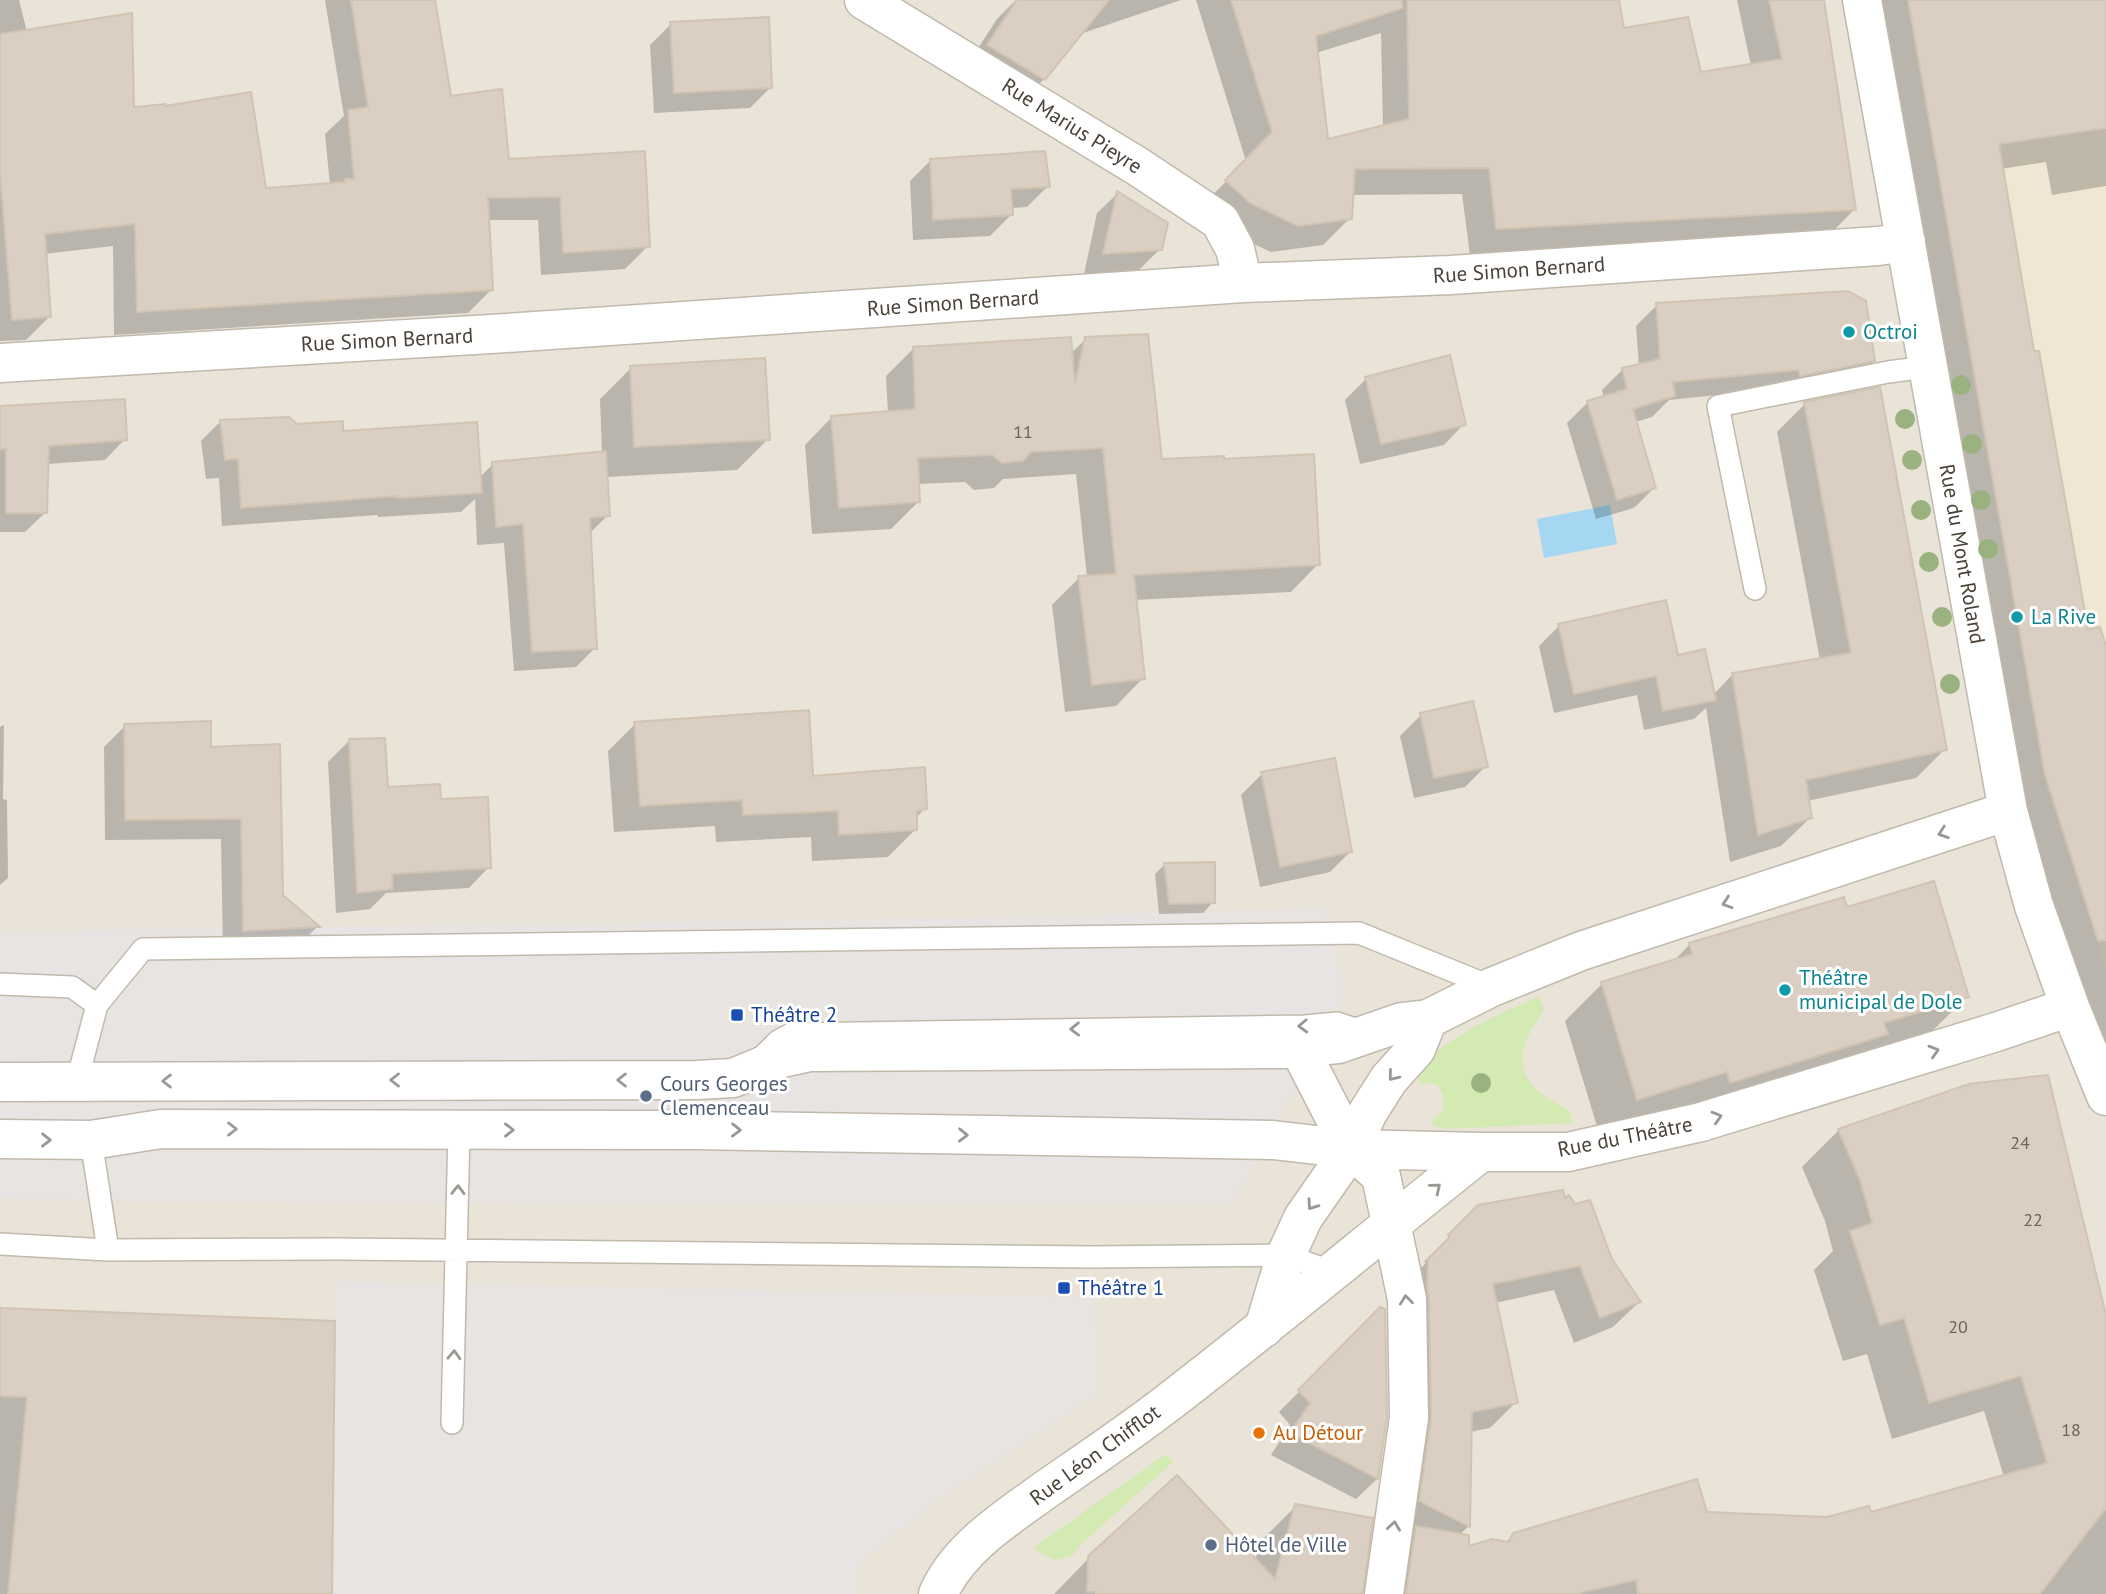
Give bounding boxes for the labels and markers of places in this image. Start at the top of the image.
place label: Octroi [1863,318,1918,345]
marker: Octroi [1841,324,1857,340]
place label: La Rive [2031,603,2096,630]
marker: La Rive [2009,609,2025,625]
place label: Théâtre municipal de Dole [1799,964,1962,1015]
marker: Théâtre municipal de Dole [1777,982,1793,998]
place label: Théâtre 2 [751,1001,837,1028]
marker: Théâtre 2 [729,1007,745,1023]
place label: Cours Georges Clemenceau [660,1070,788,1121]
marker: Cours Georges Clemenceau [638,1088,654,1104]
place label: Théâtre 1 [1078,1274,1164,1301]
marker: Théâtre 1 [1056,1280,1072,1296]
place label: Au Détour [1273,1419,1363,1446]
marker: Au Détour [1251,1425,1267,1441]
place label: Hôtel de Ville [1225,1531,1347,1558]
marker: Hôtel de Ville [1203,1537,1219,1553]

